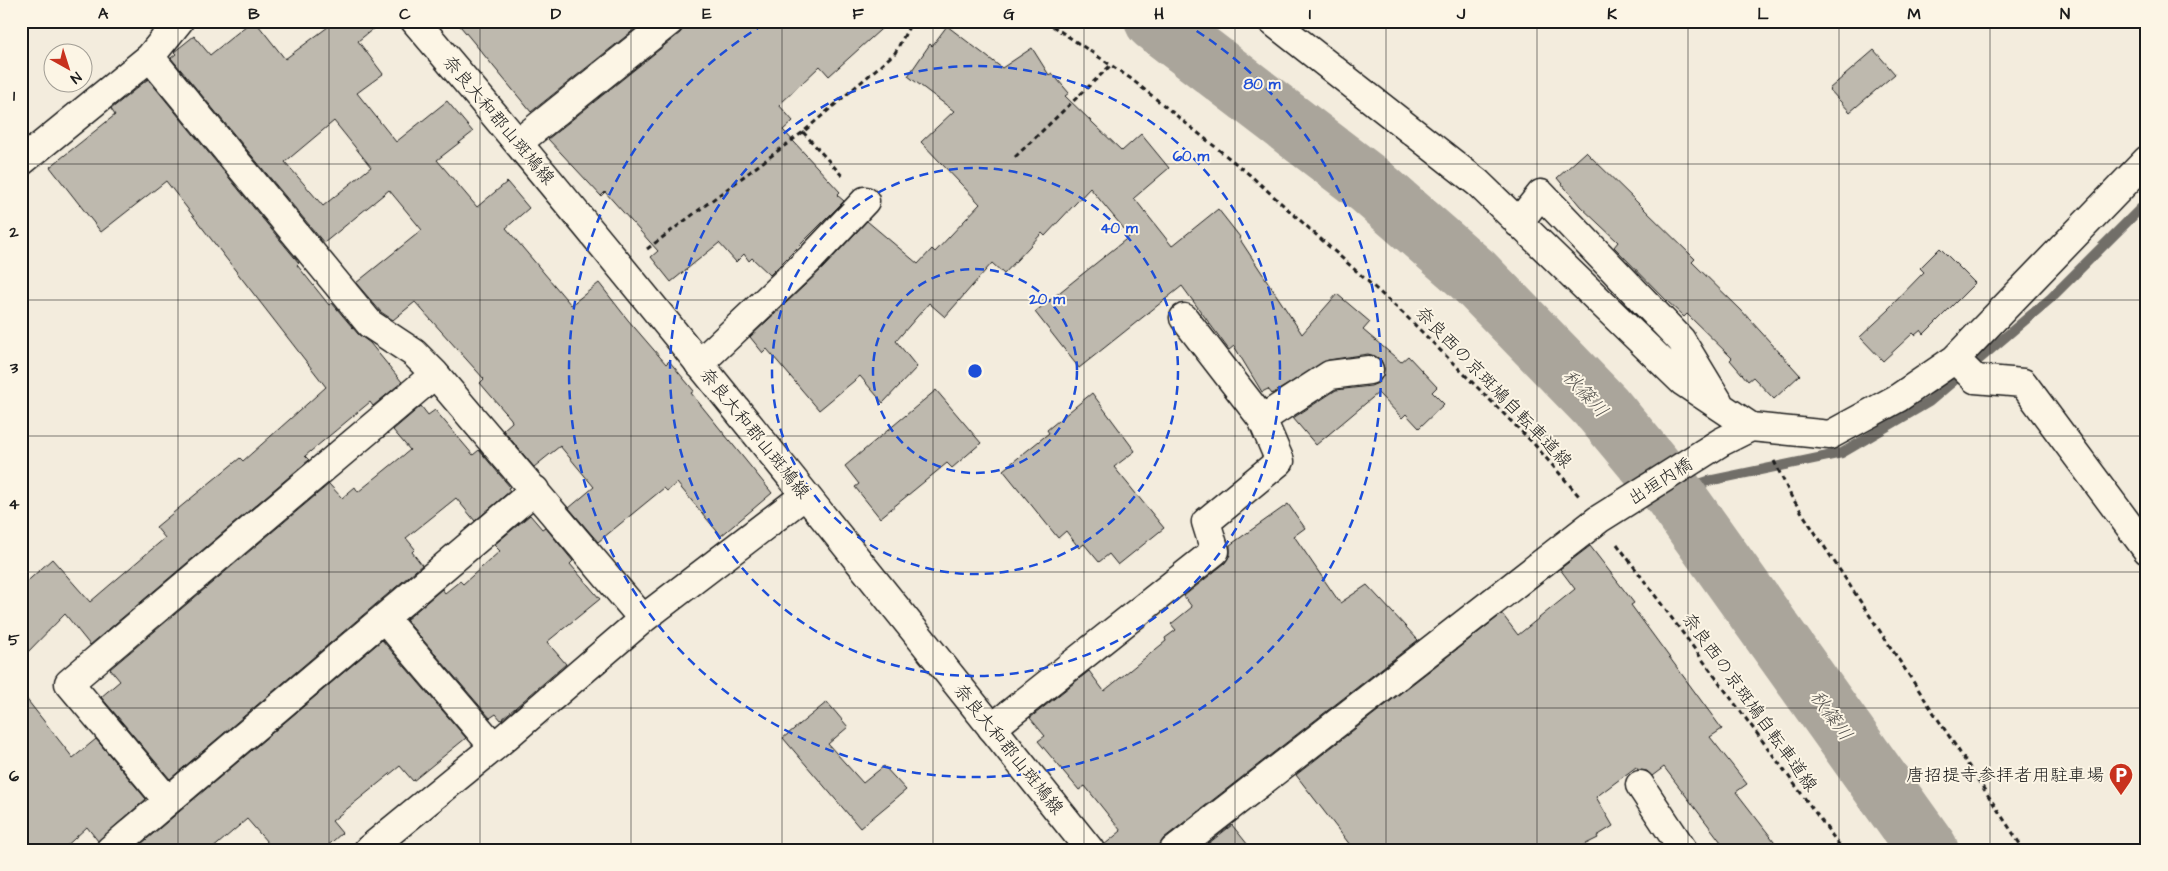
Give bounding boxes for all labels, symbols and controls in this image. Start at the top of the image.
text: A [98,3,109,25]
text: B [248,3,260,25]
text: C [399,3,411,25]
text: D [551,3,562,25]
text: E [702,3,712,25]
text: F [852,3,864,25]
text: G [1003,3,1015,25]
text: H [1154,3,1164,25]
text: I [1309,3,1311,25]
text: J [1456,3,1466,25]
text: K [1607,3,1617,25]
text: L [1757,3,1769,25]
text: M [1907,3,1921,25]
text: N [2060,3,2070,25]
north arrow [42,42,92,92]
street label: 奈良大和郡山斑鳩線 [437,50,560,190]
text: N [66,67,85,88]
text: 80 m [1244,74,1281,95]
text: 1 [13,85,16,107]
text: 60 m [1173,146,1210,167]
text: 40 m [1100,218,1138,239]
text: 2 [8,221,19,243]
text: 20 m [1028,289,1065,310]
street label: 奈良西の京斑鳩自転車道線 [1410,301,1578,474]
text: 3 [9,357,19,379]
street label: 奈良大和郡山斑鳩線 [694,362,815,504]
centre of rings [966,362,984,380]
water label: 秋篠川 [1556,364,1614,424]
street label: 出垣内橋 [1623,452,1697,511]
text: 4 [9,493,20,515]
street label: 奈良西の京斑鳩自転車道線 [1676,608,1823,797]
text: 5 [8,629,20,651]
street label: 奈良大和郡山斑鳩線 [948,678,1069,820]
water label: 秋篠川 [1803,685,1858,747]
parking icon: 唐招提寺参拝者用駐車場 [2108,762,2134,796]
place label: 唐招提寺参拝者用駐車場 [1906,763,2104,788]
text: 6 [9,765,19,787]

